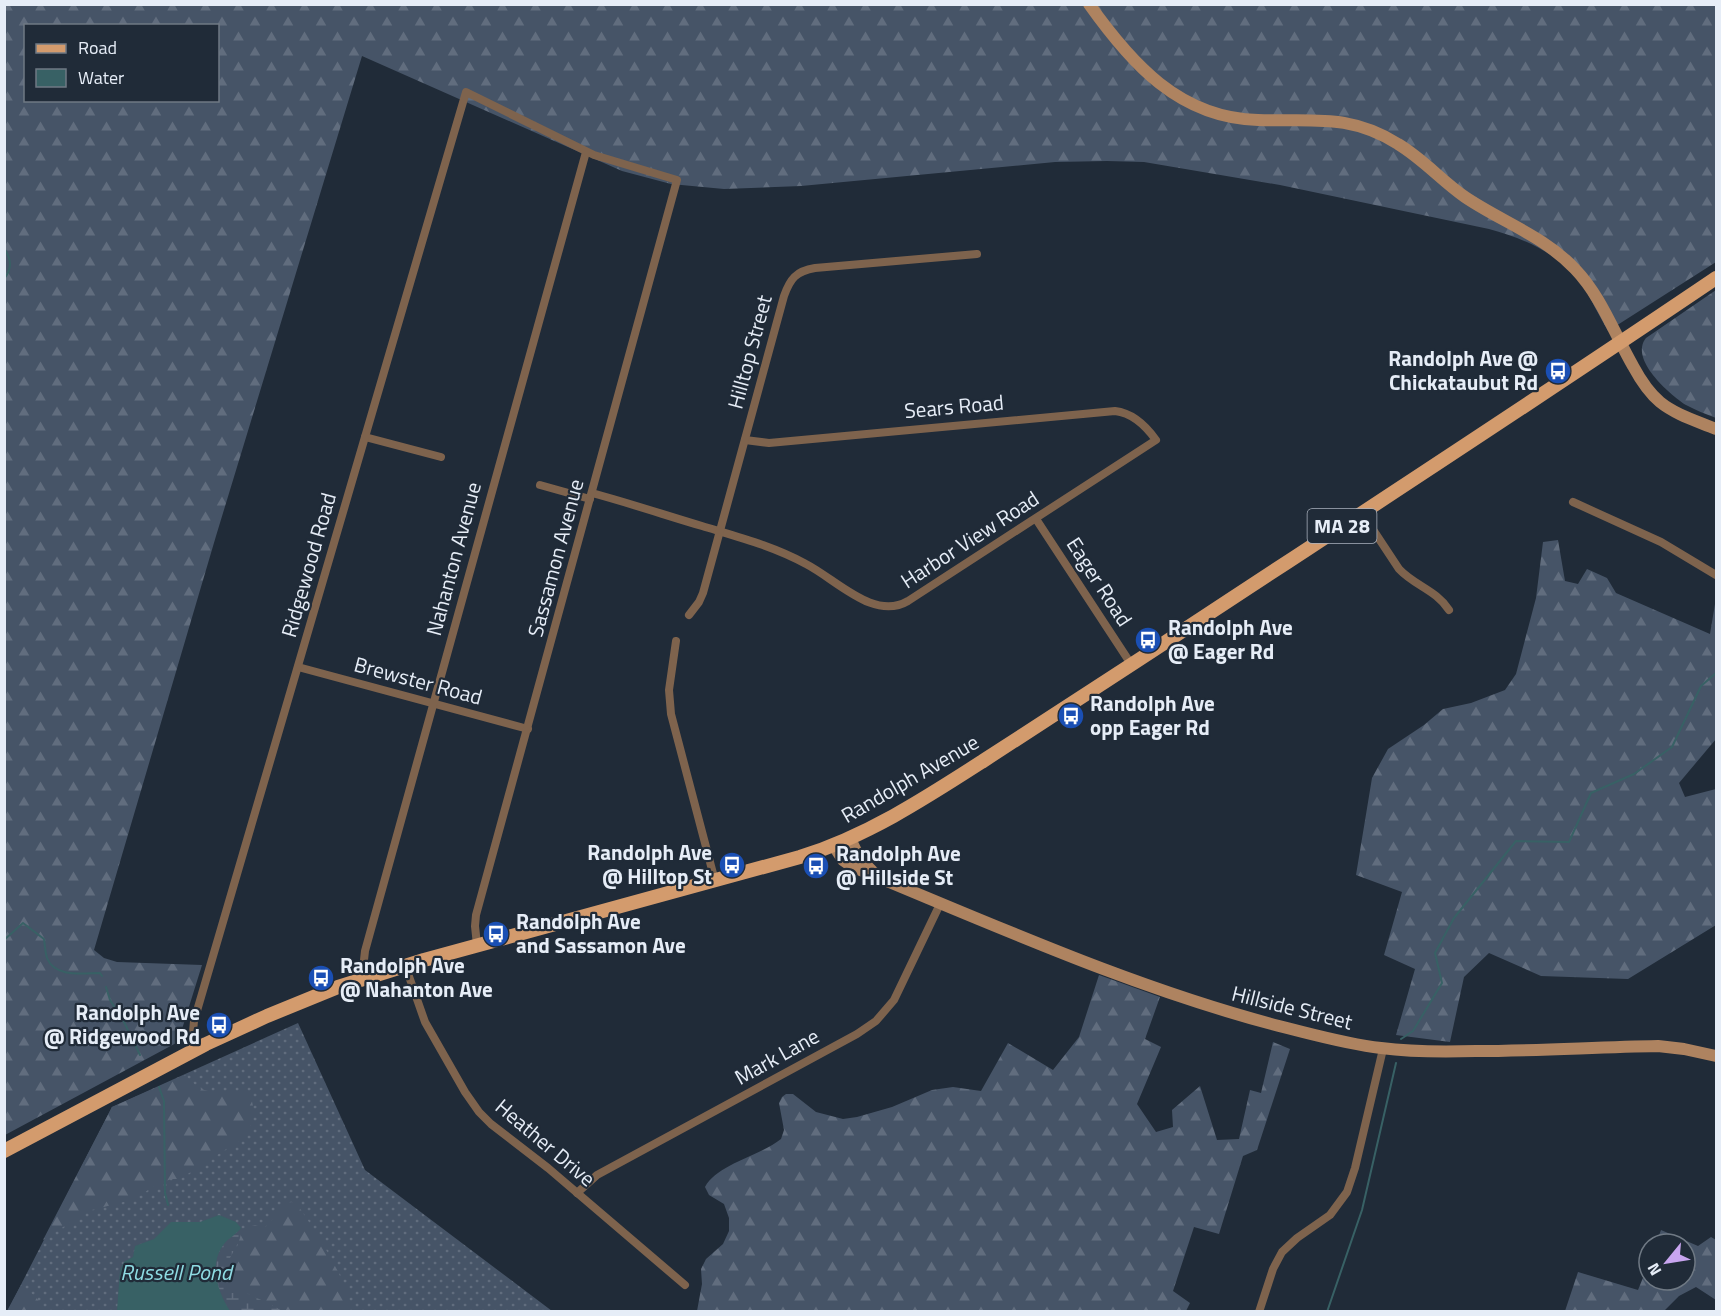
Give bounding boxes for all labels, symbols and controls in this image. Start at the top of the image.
legend [24,24,219,102]
text: Road [78,34,117,61]
text: Water [78,64,124,91]
street label: Hilltop Street [718,291,780,412]
place label: Randolph Ave @ Chickataubut Rd [1388,342,1538,398]
bus stop icon: Randolph Ave @ Chickataubut Rd [1543,356,1573,386]
street label: Sears Road [903,386,1005,426]
street label: Sassamon Avenue [519,475,591,640]
street label: Nahanton Avenue [417,478,489,639]
street label: Harbor View Road [894,482,1045,596]
street label: Ridgewood Road [272,489,344,641]
road number: MA 28 [1308,509,1376,543]
street label: Eager Road [1059,530,1141,632]
place label: Randolph Ave @ Eager Rd [1168,611,1293,667]
bus stop icon: Randolph Ave @ Eager Rd [1133,625,1163,655]
street label: Brewster Road [351,648,486,713]
place label: Randolph Ave opp Eager Rd [1090,687,1215,743]
bus stop icon: Randolph Ave opp Eager Rd [1056,701,1086,731]
street label: Randolph Avenue [835,726,984,831]
place label: Randolph Ave @ Hilltop St [587,836,712,892]
place label: Randolph Ave @ Hillside St [836,837,961,893]
bus stop icon: Randolph Ave @ Hilltop St [717,850,747,880]
bus stop icon: Randolph Ave @ Hillside St [801,851,831,881]
place label: Randolph Ave and Sassamon Ave [516,905,686,961]
bus stop icon: Randolph Ave and Sassamon Ave [481,919,511,949]
place label: Randolph Ave @ Nahanton Ave [340,949,493,1005]
bus stop icon: Randolph Ave @ Nahanton Ave [306,963,336,993]
street label: Hillside Street [1229,977,1357,1038]
place label: Randolph Ave @ Ridgewood Rd [44,996,200,1052]
bus stop icon: Randolph Ave @ Ridgewood Rd [204,1010,234,1040]
street label: Mark Lane [728,1020,825,1093]
street label: Heather Drive [489,1091,603,1194]
north arrow [1637,1232,1697,1292]
water label: Russell Pond [120,1255,235,1289]
text: N [1641,1259,1667,1280]

